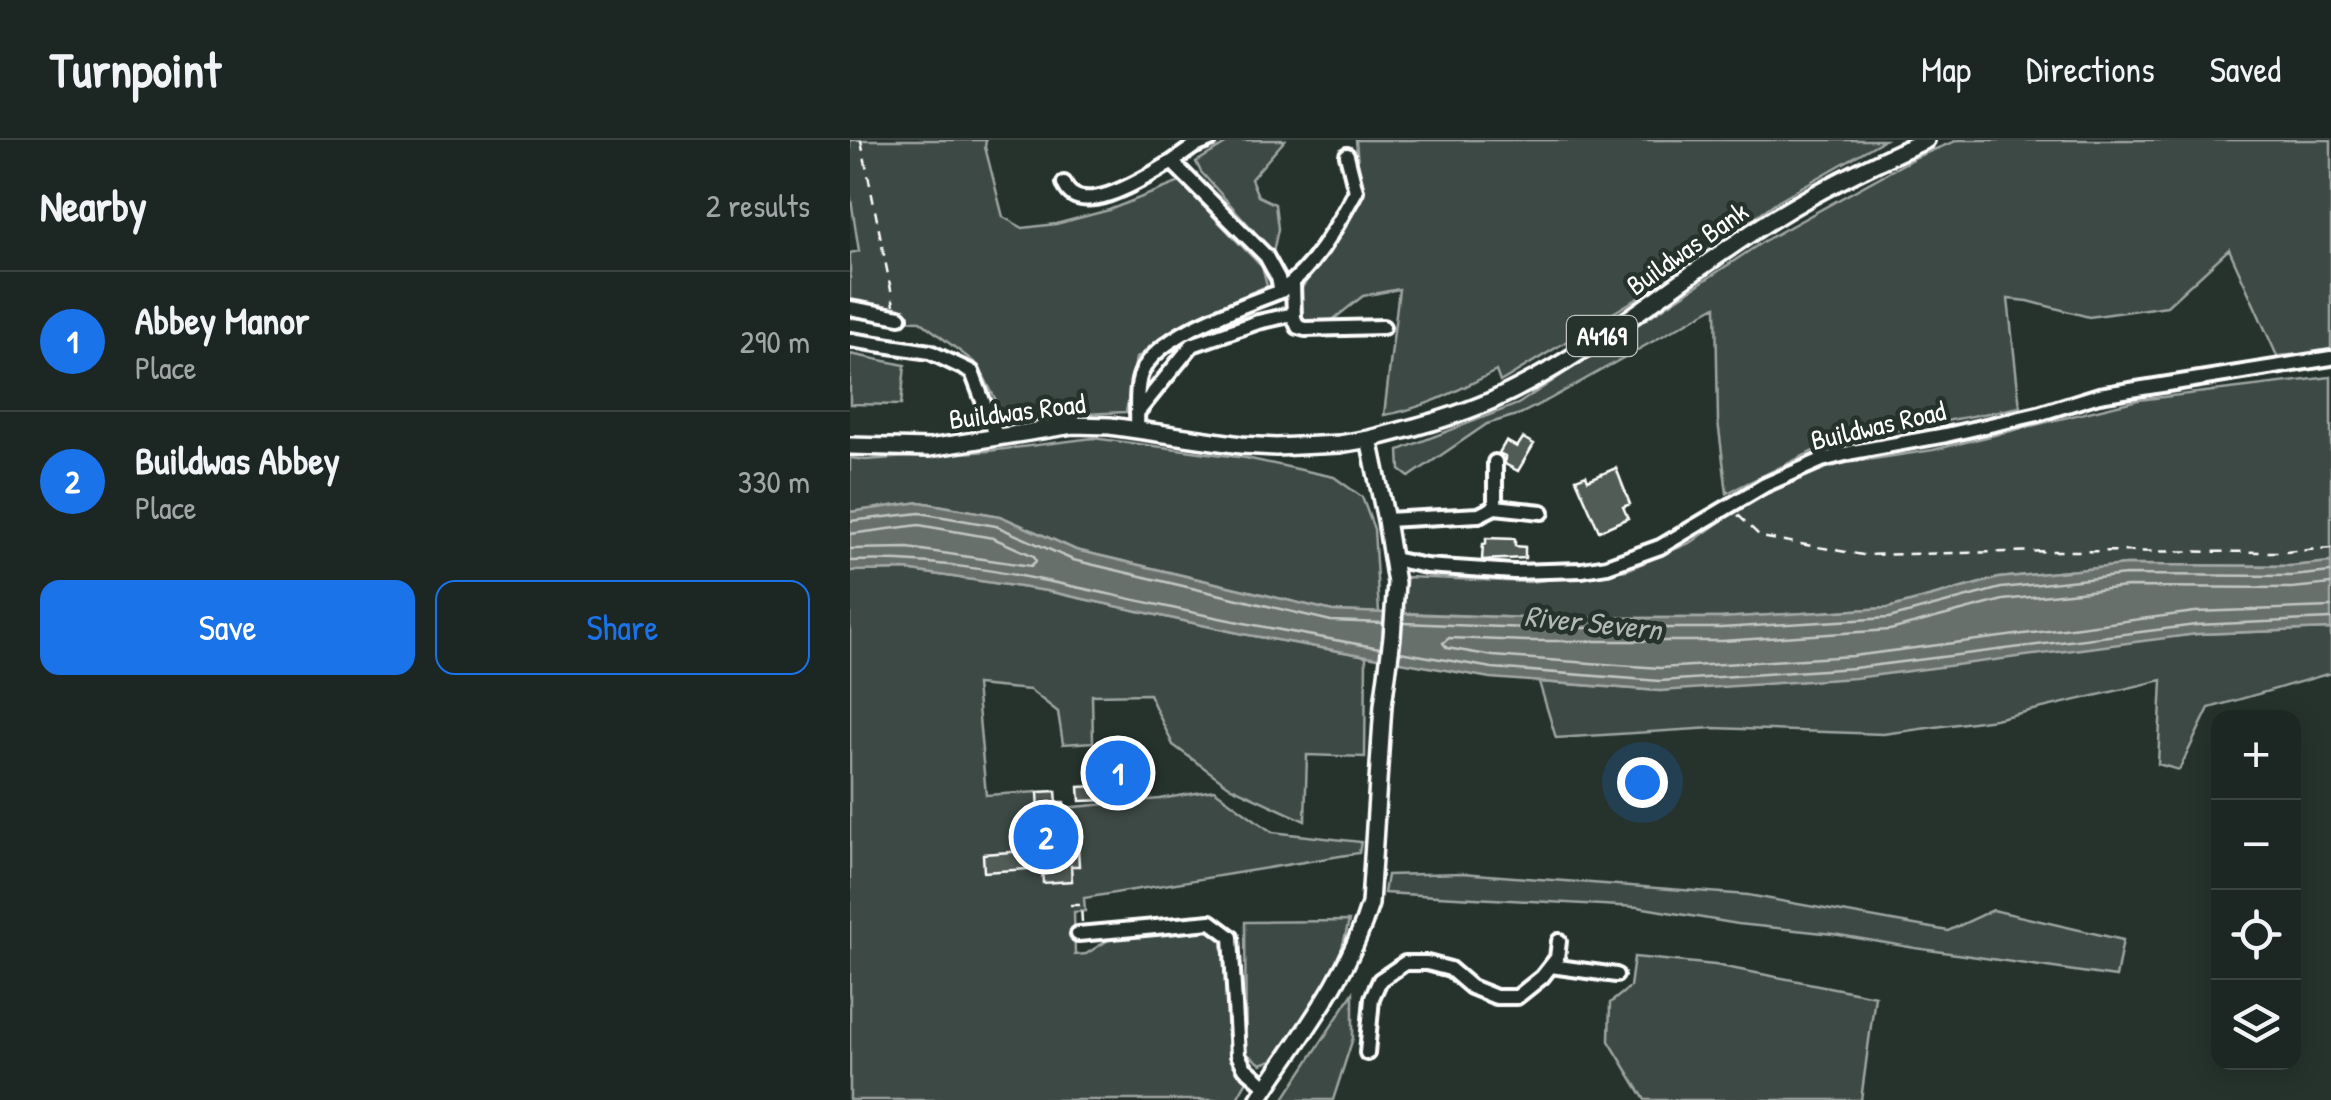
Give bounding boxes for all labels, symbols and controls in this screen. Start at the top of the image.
text: Turnpoint [50,37,221,102]
text: Map [1921,46,1971,93]
text: Directions [2026,46,2155,93]
text: Saved [2210,46,2281,93]
text: Nearby [40,177,147,234]
text: 2 results [706,184,810,227]
street label: Buildwas Bank [1618,192,1756,304]
text: Abbey Manor [135,294,309,346]
road number: A4169 [1567,316,1637,356]
text: 1 [67,320,78,363]
text: 290 m [740,320,810,363]
text: Place [135,346,197,389]
street label: Buildwas Road [947,384,1087,438]
street label: Buildwas Road [1807,391,1949,459]
text: Buildwas Abbey [135,434,340,486]
text: 2 [65,460,80,503]
text: 330 m [738,460,810,503]
text: Place [135,486,197,529]
button: Save [40,580,415,675]
button: Share [435,580,810,675]
water label: River Severn [1523,595,1666,649]
map controls [2211,710,2301,1070]
button: + [2211,710,2301,800]
pin: 1 [1086,736,1150,810]
your location [1617,757,1668,808]
pin: 2 [1014,800,1078,874]
button: − [2211,800,2301,890]
button: locate [2211,890,2301,980]
button: layers [2211,980,2301,1070]

